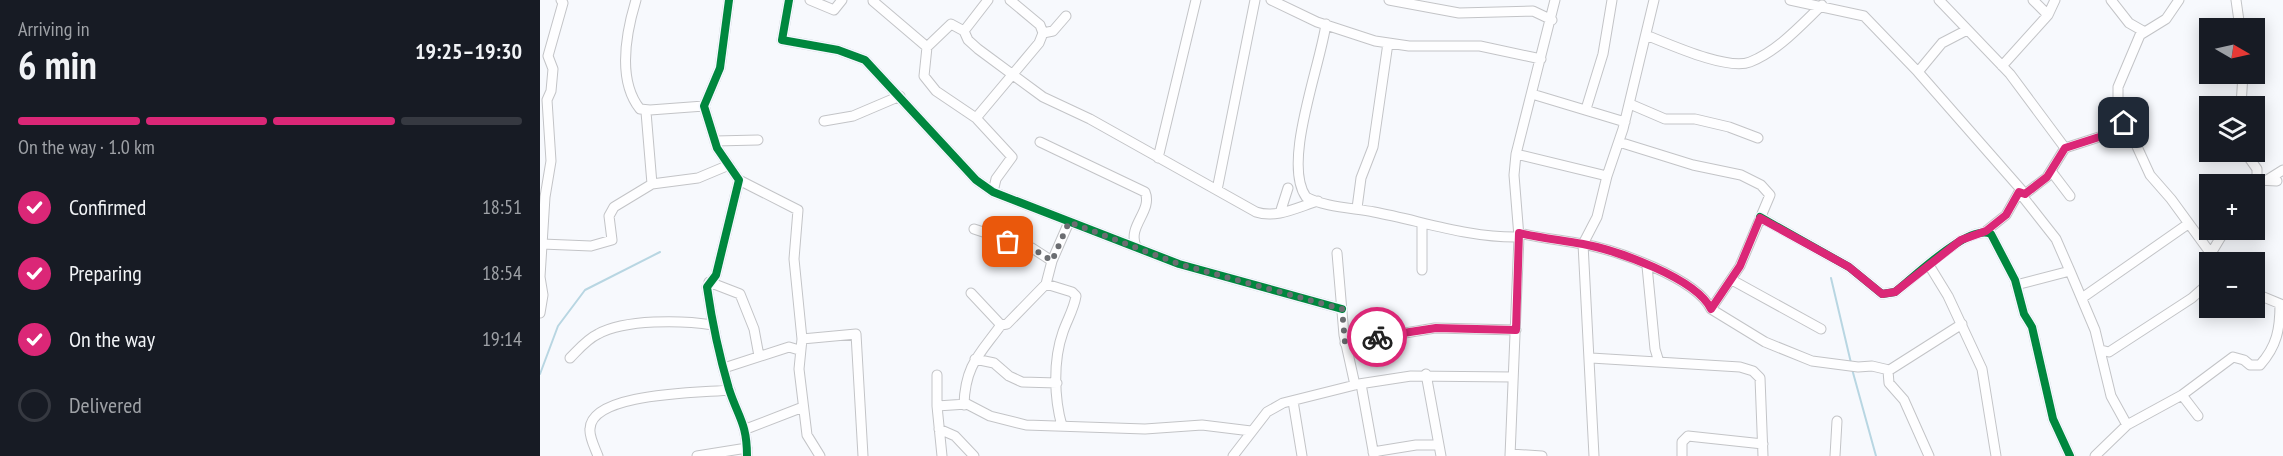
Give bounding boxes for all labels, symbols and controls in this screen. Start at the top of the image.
text: Arriving in [18,16,90,42]
north arrow [2199,18,2265,84]
map controls [2199,18,2265,318]
text: 19:25–19:30 [415,37,522,65]
text: 6 min [18,39,97,90]
button: layers [2199,96,2265,162]
pin [2098,97,2149,148]
icon: home [2107,106,2140,139]
text: On the way · 1.0 km [18,134,155,160]
button: + [2199,174,2265,240]
icon: check [18,191,51,224]
text: Confirmed [69,193,146,221]
text: 18:51 [482,194,522,220]
pin [982,216,1033,267]
icon: bag [991,225,1024,258]
button: − [2199,252,2265,318]
icon: check [18,257,51,290]
text: Preparing [69,259,142,287]
text: 18:54 [482,260,522,286]
courier [1347,307,1407,367]
icon: bike [1361,321,1394,354]
icon: check [18,323,51,356]
text: On the way [69,325,155,353]
text: 19:14 [482,326,522,352]
text: Delivered [69,391,142,419]

